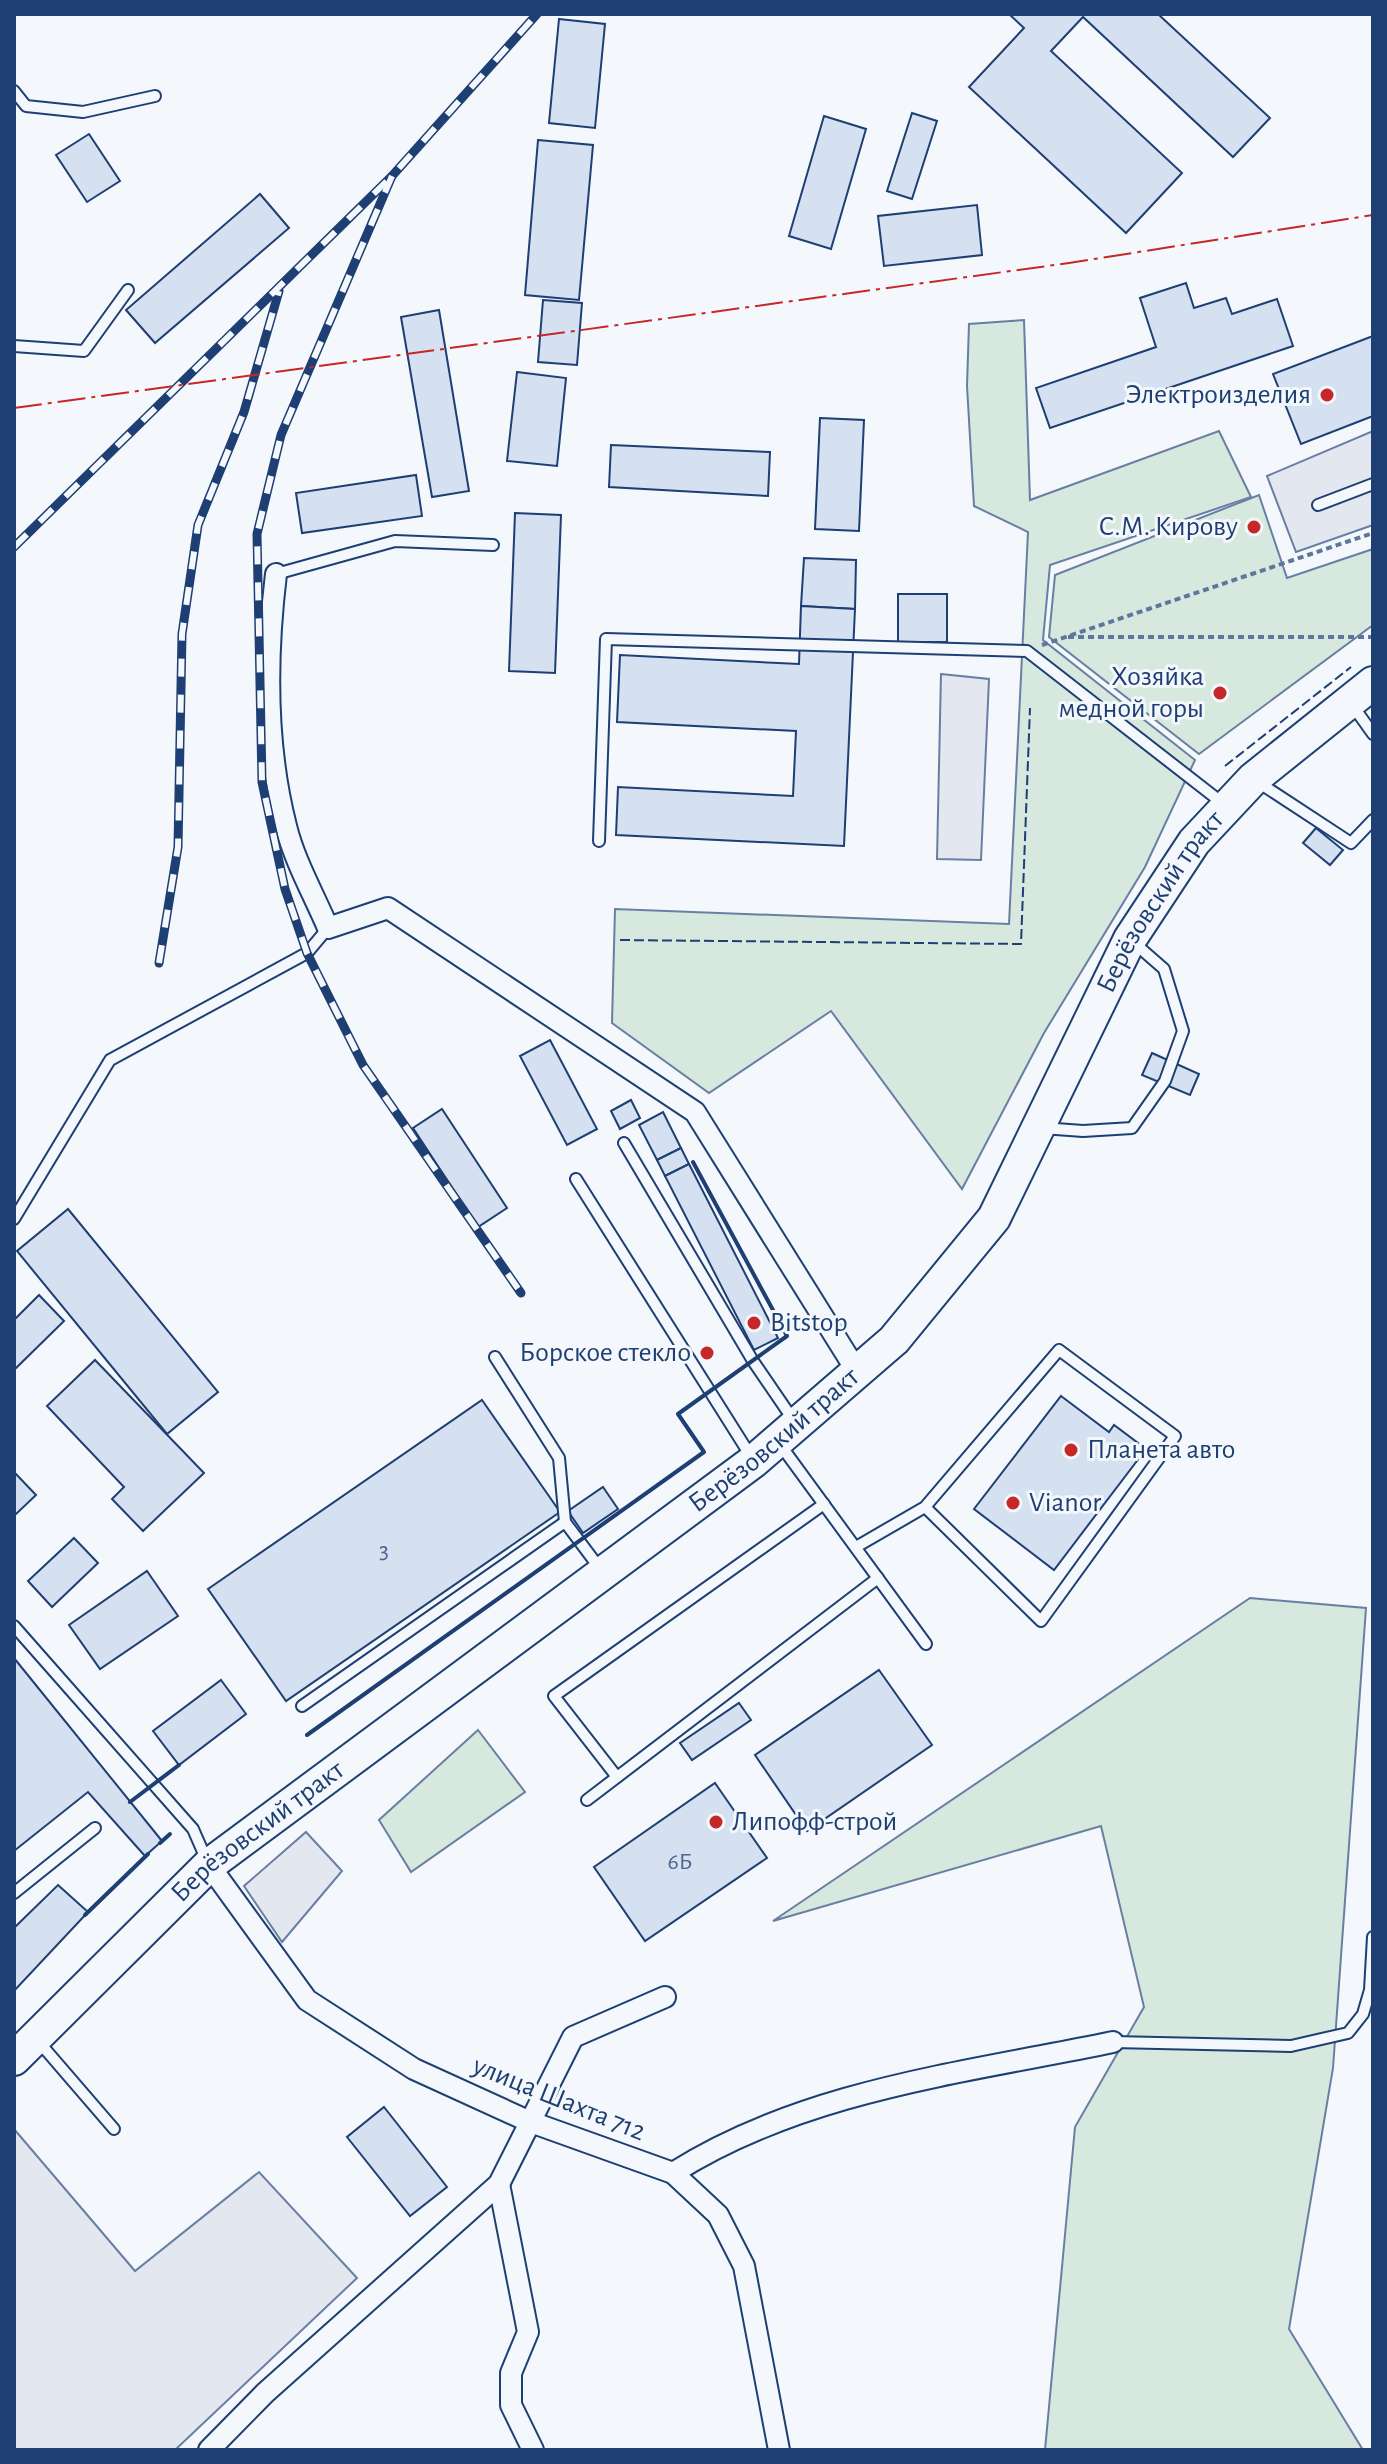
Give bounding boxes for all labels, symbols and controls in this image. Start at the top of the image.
place label: Электроизделия [1125,381,1311,409]
marker: Электроизделия [1318,386,1336,404]
place label: С.М. Кирову [1099,513,1238,541]
marker: С.М. Кирову [1245,518,1263,536]
place label: Хозяйка медной горы [1059,663,1204,723]
marker: Хозяйка медной горы [1211,684,1229,702]
street label: Берёзовский тракт [1092,805,1230,997]
place label: Bitstop [770,1309,848,1337]
marker: Bitstop [745,1314,763,1332]
place label: Борское стекло [519,1339,691,1367]
marker: Борское стекло [698,1344,716,1362]
street label: Берёзовский тракт [684,1362,865,1518]
place label: Планета авто [1087,1436,1235,1464]
marker: Планета авто [1062,1441,1080,1459]
place label: Vianor [1029,1489,1101,1517]
marker: Vianor [1004,1494,1022,1512]
house number: 3 [379,1539,389,1563]
street label: Берёзовский тракт [166,1755,350,1908]
place label: Липофф-строй [732,1808,897,1836]
marker: Липофф-строй [707,1813,725,1831]
house number: 6Б [667,1850,693,1874]
street label: улица Шахта 712 [468,2051,649,2146]

